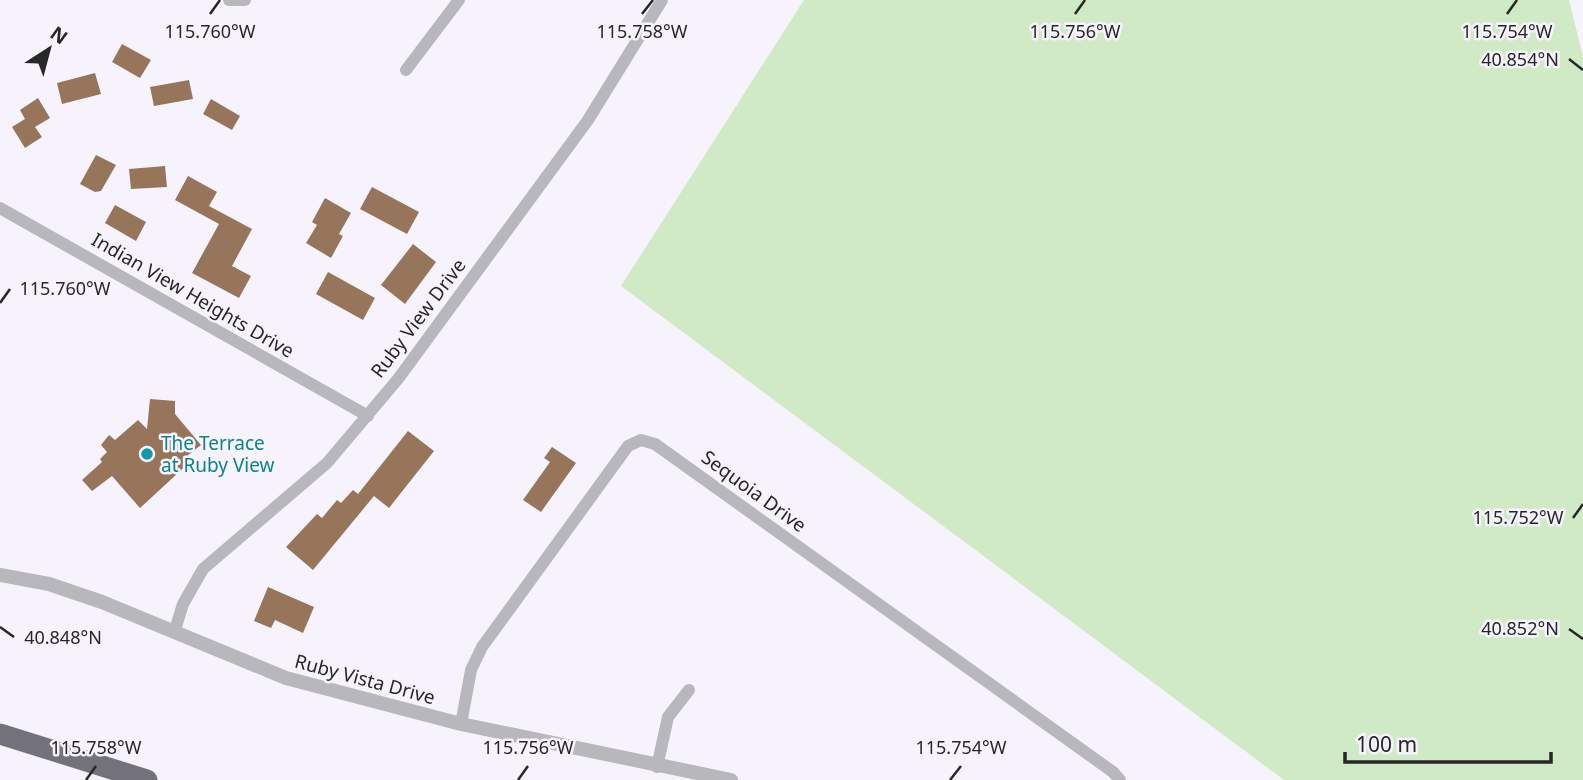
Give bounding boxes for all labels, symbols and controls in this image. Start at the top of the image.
north arrow [14,14,84,84]
text: 115.760°W [164,19,256,43]
text: 115.758°W [596,19,688,43]
text: 115.756°W [1029,19,1121,43]
text: 115.754°W [1461,19,1553,43]
text: N [45,20,73,50]
text: 40.854°N [1481,47,1559,71]
street label: Indian View Heights Drive [87,226,299,364]
street label: Ruby View Drive [365,253,471,383]
text: 115.760°W [19,276,111,300]
place label: The Terrace at Ruby View [161,430,275,478]
street label: Sequoia Drive [696,444,812,538]
marker: The Terrace at Ruby View [139,446,155,462]
text: 115.752°W [1472,505,1564,529]
text: 40.852°N [1481,616,1559,640]
text: 40.848°N [24,625,102,649]
street label: Ruby Vista Drive [292,648,438,710]
scale bar [1345,720,1552,764]
text: 100 m [1356,730,1417,758]
text: 115.758°W [50,735,142,759]
text: 115.756°W [482,735,574,759]
text: 115.754°W [915,735,1007,759]

